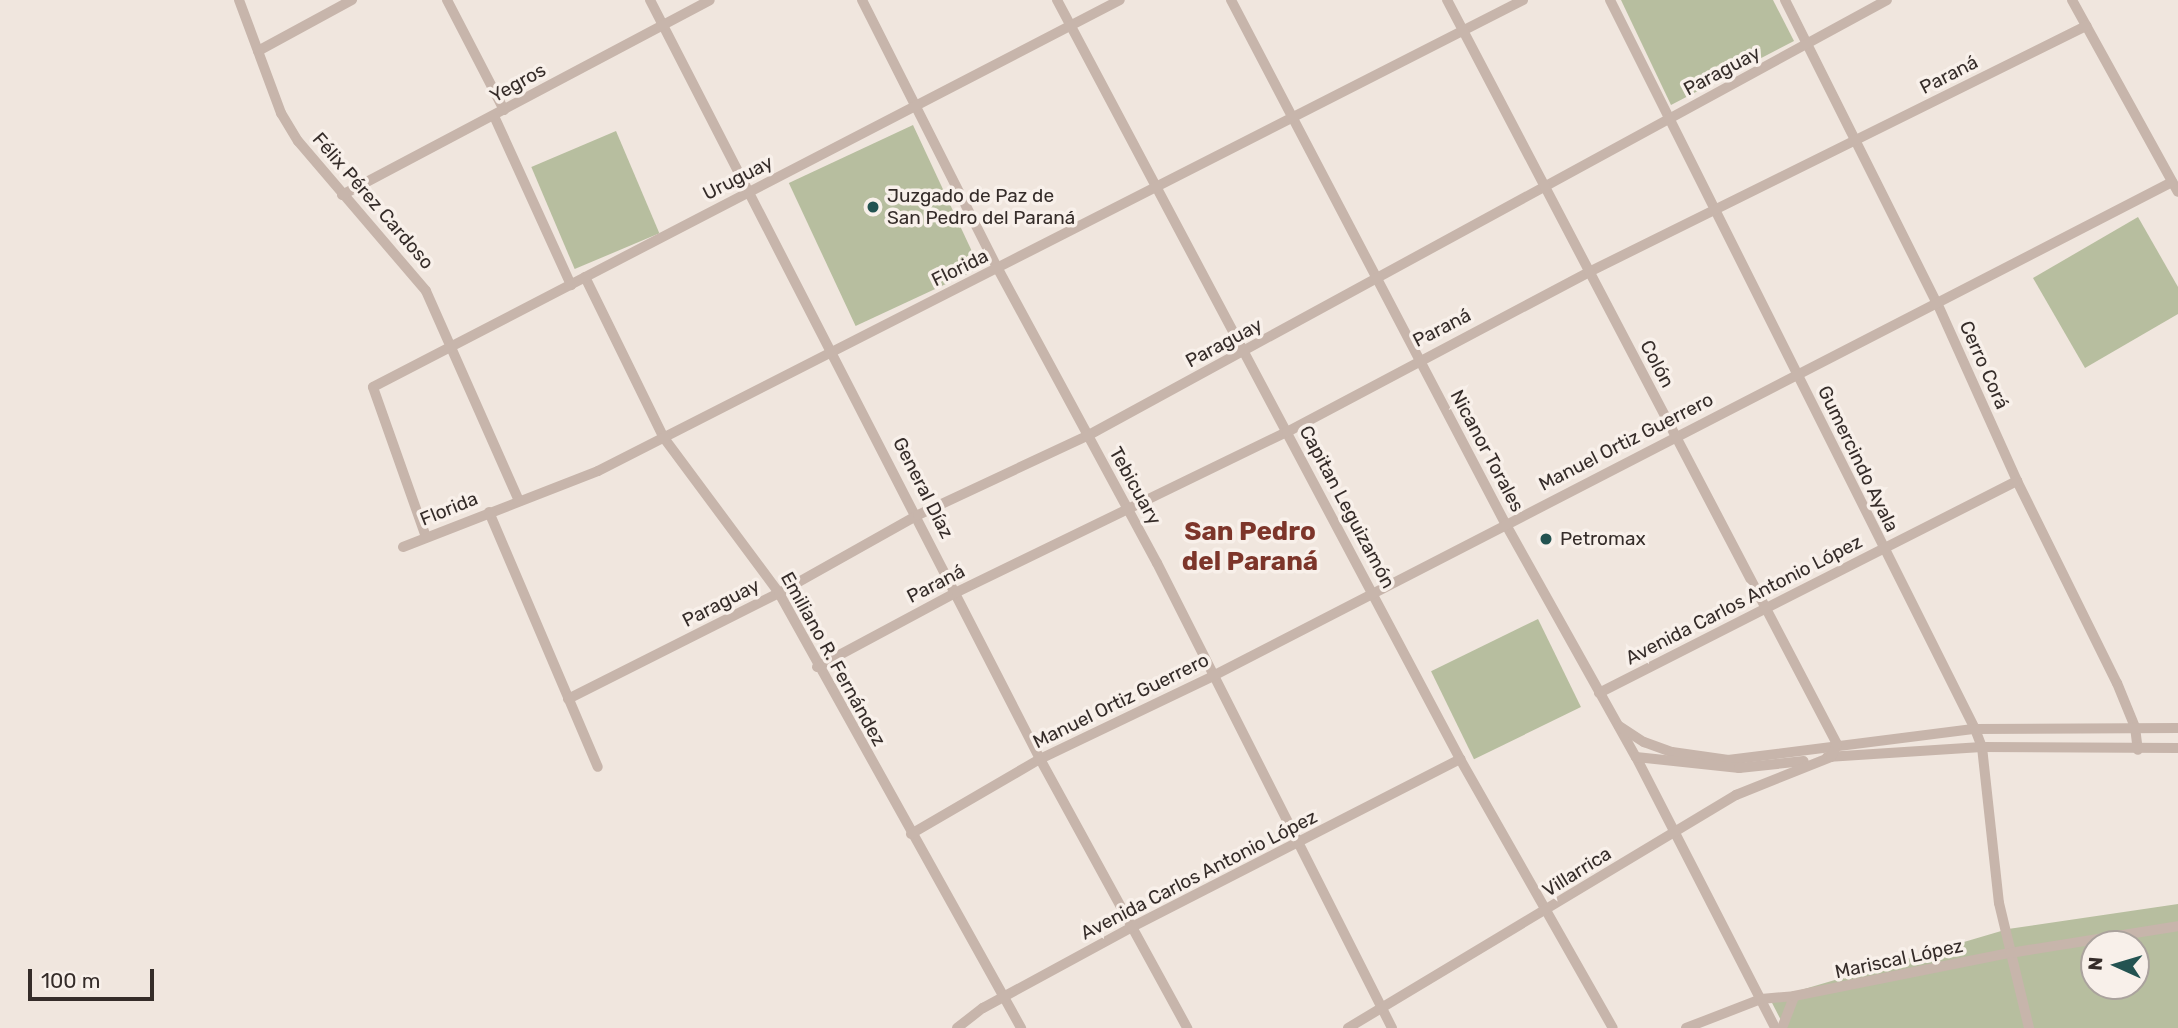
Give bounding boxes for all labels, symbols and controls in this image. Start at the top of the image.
street label: Paraguay [1680,41,1764,101]
street label: Paraná [1916,51,1982,99]
street label: Yegros [486,58,550,108]
street label: Félix Pérez Cardoso [308,128,438,274]
street label: Uruguay [699,151,777,205]
place label: Juzgado de Paz de San Pedro del Paraná [887,185,1075,229]
marker: Juzgado de Paz de San Pedro del Paraná [865,199,881,215]
street label: Florida [928,245,992,291]
street label: Paraná [1409,304,1475,352]
street label: Paraguay [1182,313,1266,373]
street label: Cerro Corá [1954,317,2014,413]
street label: Colón [1635,336,1679,392]
street label: Gumercindo Ayala [1813,382,1903,536]
street label: Nicanor Torales [1445,386,1529,516]
street label: Manuel Ortiz Guerrero [1535,388,1717,496]
street label: Capitan Leguizamón [1294,422,1400,592]
street label: General Díaz [888,434,958,542]
street label: Tebicuary [1104,443,1166,529]
street label: Florida [417,487,481,531]
district label: San Pedro del Paraná [1182,516,1318,578]
place label: Petromax [1560,528,1646,550]
street label: Avenida Carlos Antonio López [1622,530,1866,670]
marker: Petromax [1538,531,1554,547]
street label: Paraná [903,560,969,608]
street label: Emiliano R. Fernández [776,568,890,750]
street label: Paraguay [679,574,763,632]
street label: Manuel Ortiz Guerrero [1029,649,1213,753]
street label: Avenida Carlos Antonio López [1077,805,1321,945]
street label: Villarrica [1538,842,1616,902]
north arrow [2080,930,2150,1000]
street label: Mariscal López [1833,934,1965,984]
scale bar [32,954,158,998]
text: N [2084,956,2107,971]
text: 100 m [41,968,100,993]

